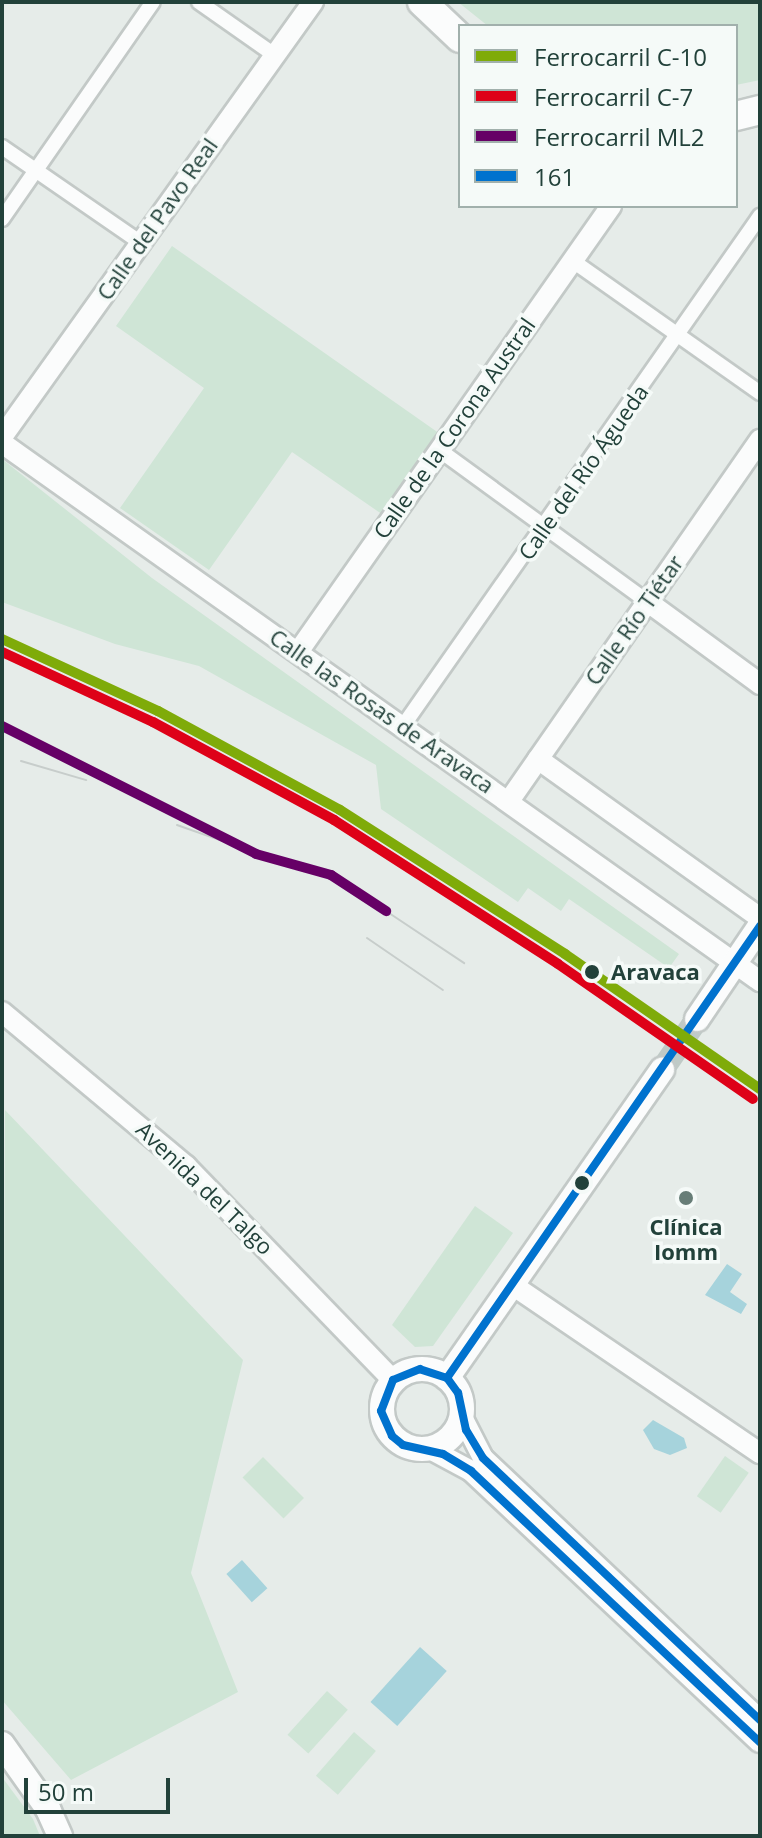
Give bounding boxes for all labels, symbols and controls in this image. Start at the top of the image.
legend [458,24,738,208]
text: Ferrocarril C-10 [534,40,707,73]
text: Ferrocarril C-7 [534,80,693,113]
text: Ferrocarril ML2 [534,120,705,153]
street label: Calle del Pavo Real [91,133,223,305]
text: 161 [534,160,575,193]
street label: Calle de la Corona Austral [368,312,540,544]
street label: Calle del Río Águeda [513,379,653,565]
street label: Calle Río Tiétar [579,550,689,690]
street label: Calle las Rosas de Aravaca [265,623,499,799]
place label: Aravaca [611,959,700,985]
marker: Aravaca [580,960,604,984]
street label: Avenida del Talgo [131,1116,279,1260]
unlabelled marker [574,1175,590,1191]
marker: Clínica Iomm [675,1187,697,1209]
place label: Clínica Iomm [649,1213,723,1264]
scale bar [28,1762,174,1812]
text: 50 m [38,1775,94,1808]

